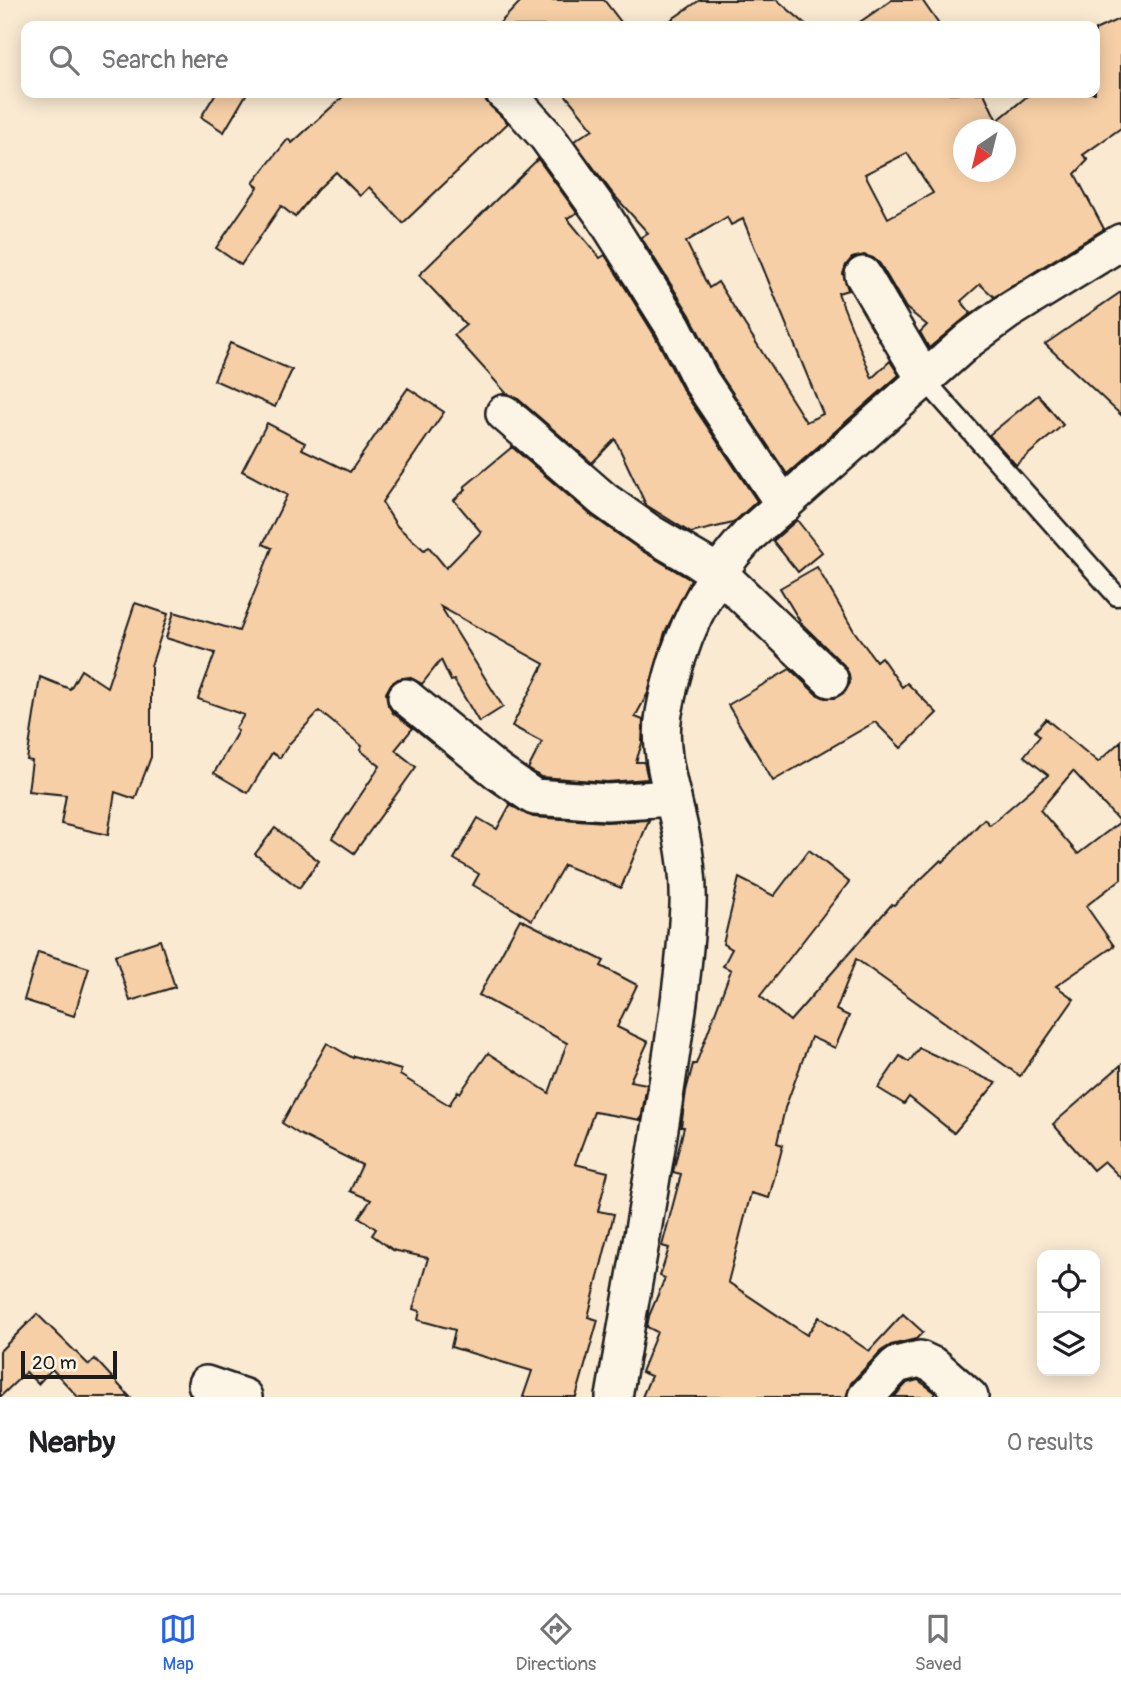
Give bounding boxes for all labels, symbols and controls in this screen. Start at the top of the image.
search box [21,21,1100,98]
icon: search [45,41,83,79]
text: Search here [101,44,228,76]
north arrow [953,119,1016,182]
map controls [1037,1250,1100,1376]
button: locate [1037,1250,1100,1313]
button: layers [1037,1313,1100,1376]
scale bar [21,1348,117,1380]
text: 20 m [32,1351,77,1375]
text: Nearby [28,1424,115,1461]
text: 0 results [1007,1428,1093,1457]
tab: Map [159,1610,197,1676]
tab: Directions [516,1610,596,1676]
tab: Saved [915,1610,962,1676]

